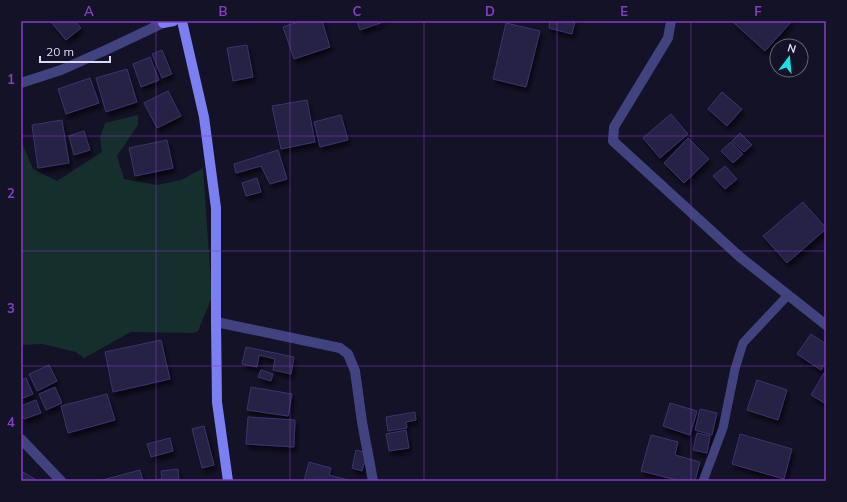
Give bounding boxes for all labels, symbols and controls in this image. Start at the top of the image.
text: A [84,3,94,19]
text: B [219,3,228,19]
text: C [353,3,362,19]
text: D [485,3,495,19]
text: E [620,3,628,19]
text: F [754,3,762,19]
scale bar [40,38,110,64]
north arrow [769,38,809,78]
text: N [786,41,798,56]
text: 20 m [46,44,74,59]
text: 1 [7,71,15,87]
text: 2 [7,185,15,201]
text: 3 [7,300,15,316]
text: 4 [7,414,15,430]

